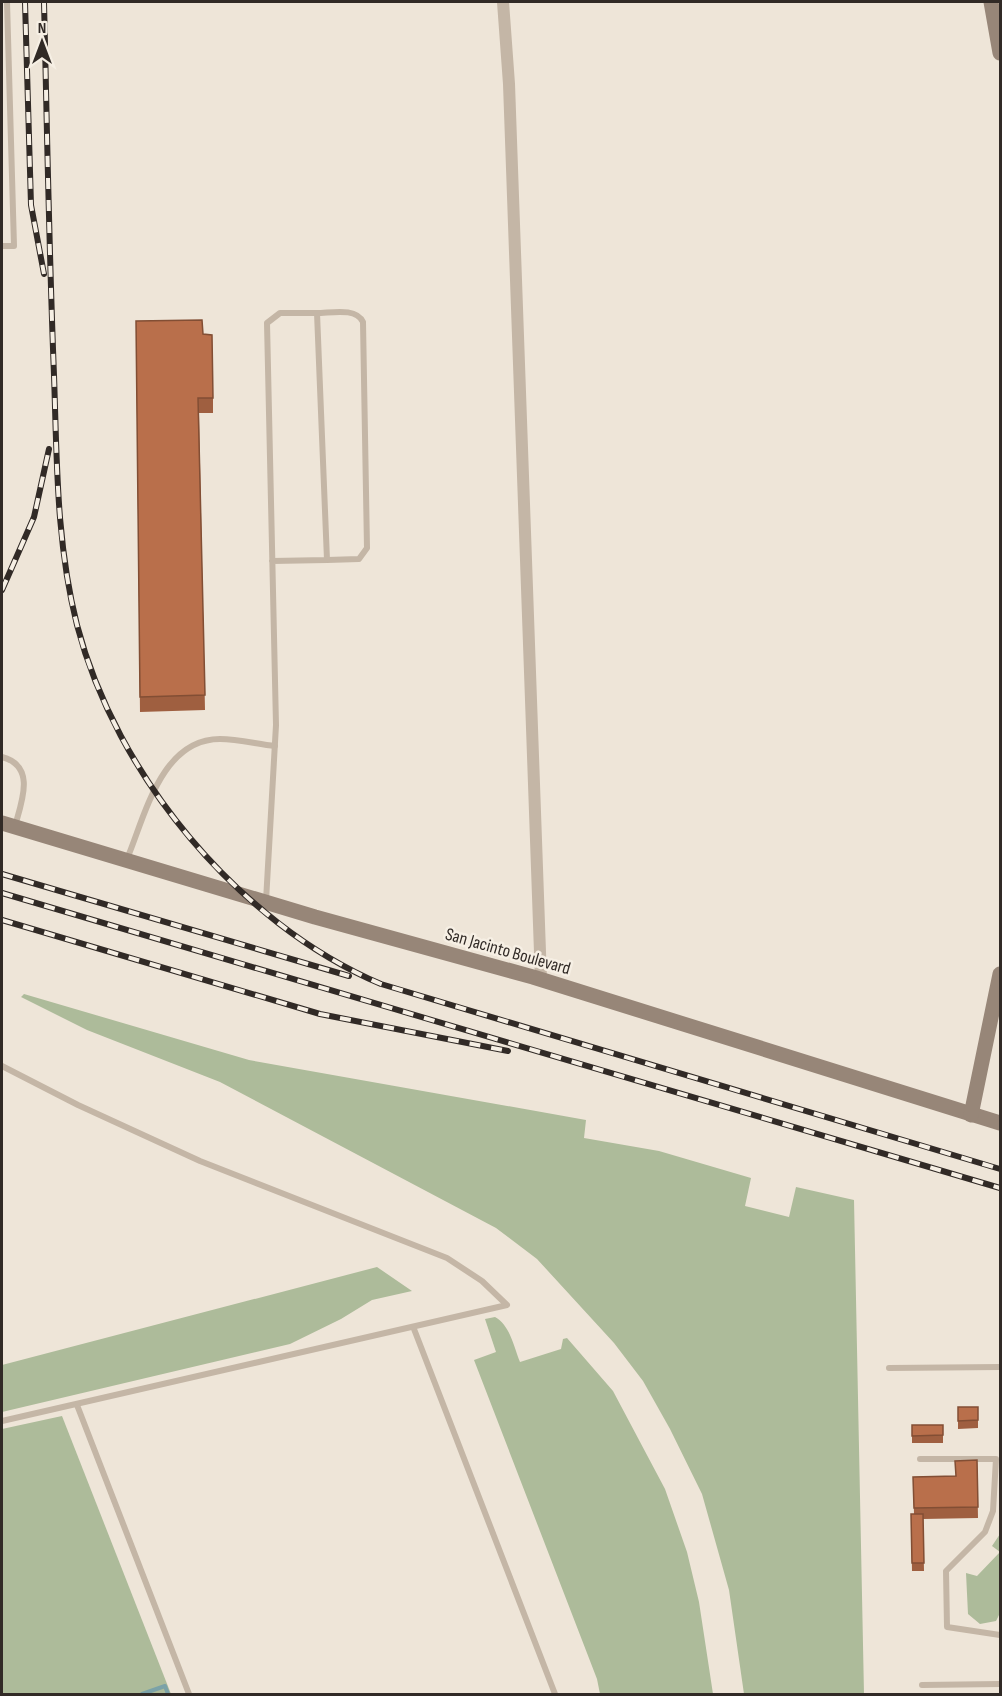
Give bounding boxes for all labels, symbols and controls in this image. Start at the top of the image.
north arrow [12,12,72,72]
text: N [38,19,46,38]
street label: San Jacinto Boulevard [443,924,573,979]

